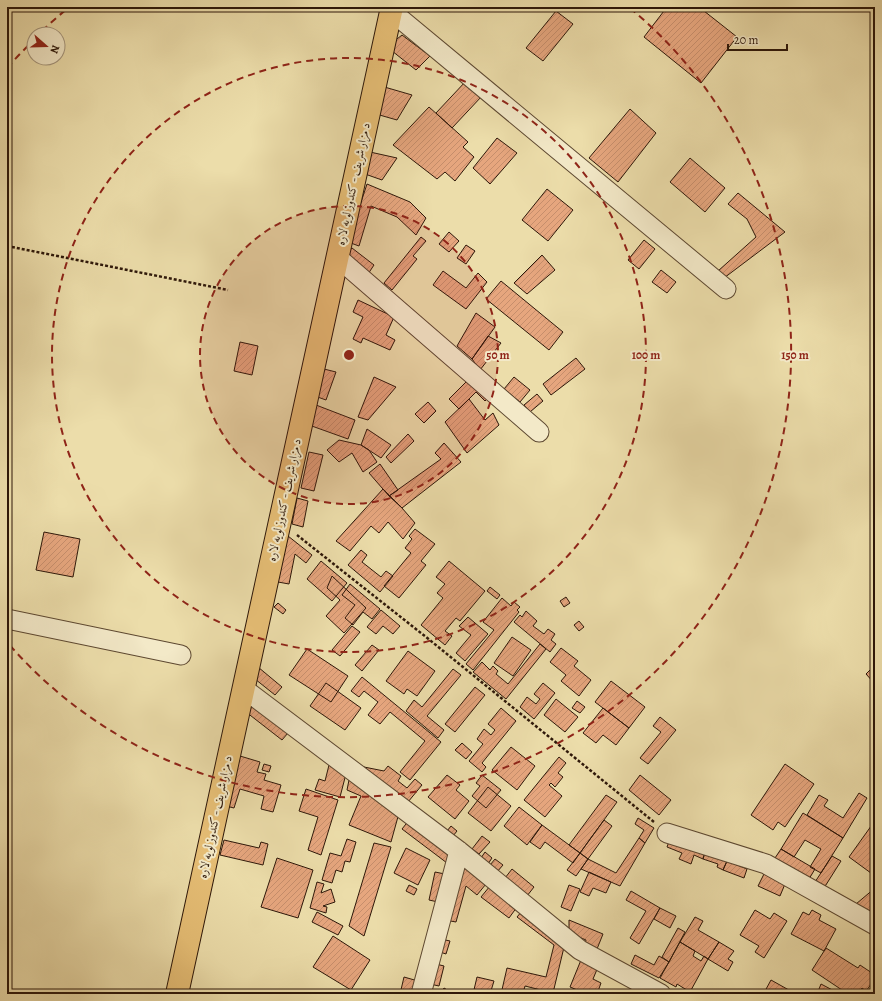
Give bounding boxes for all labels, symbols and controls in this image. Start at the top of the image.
north arrow [26,26,66,66]
scale bar [728,26,787,52]
text: 20 m [734,32,758,48]
text: N [47,43,63,56]
street label: د مزار شریف - کندوز لویه لاره [332,121,375,247]
text: 50 m [486,347,510,363]
text: 100 m [632,347,660,363]
text: 150 m [781,347,809,363]
centre of rings [342,348,356,362]
street label: د مزار شریف - کندوز لویه لاره [263,437,306,563]
street label: د مزار شریف - کندوز لویه لاره [194,754,237,880]

